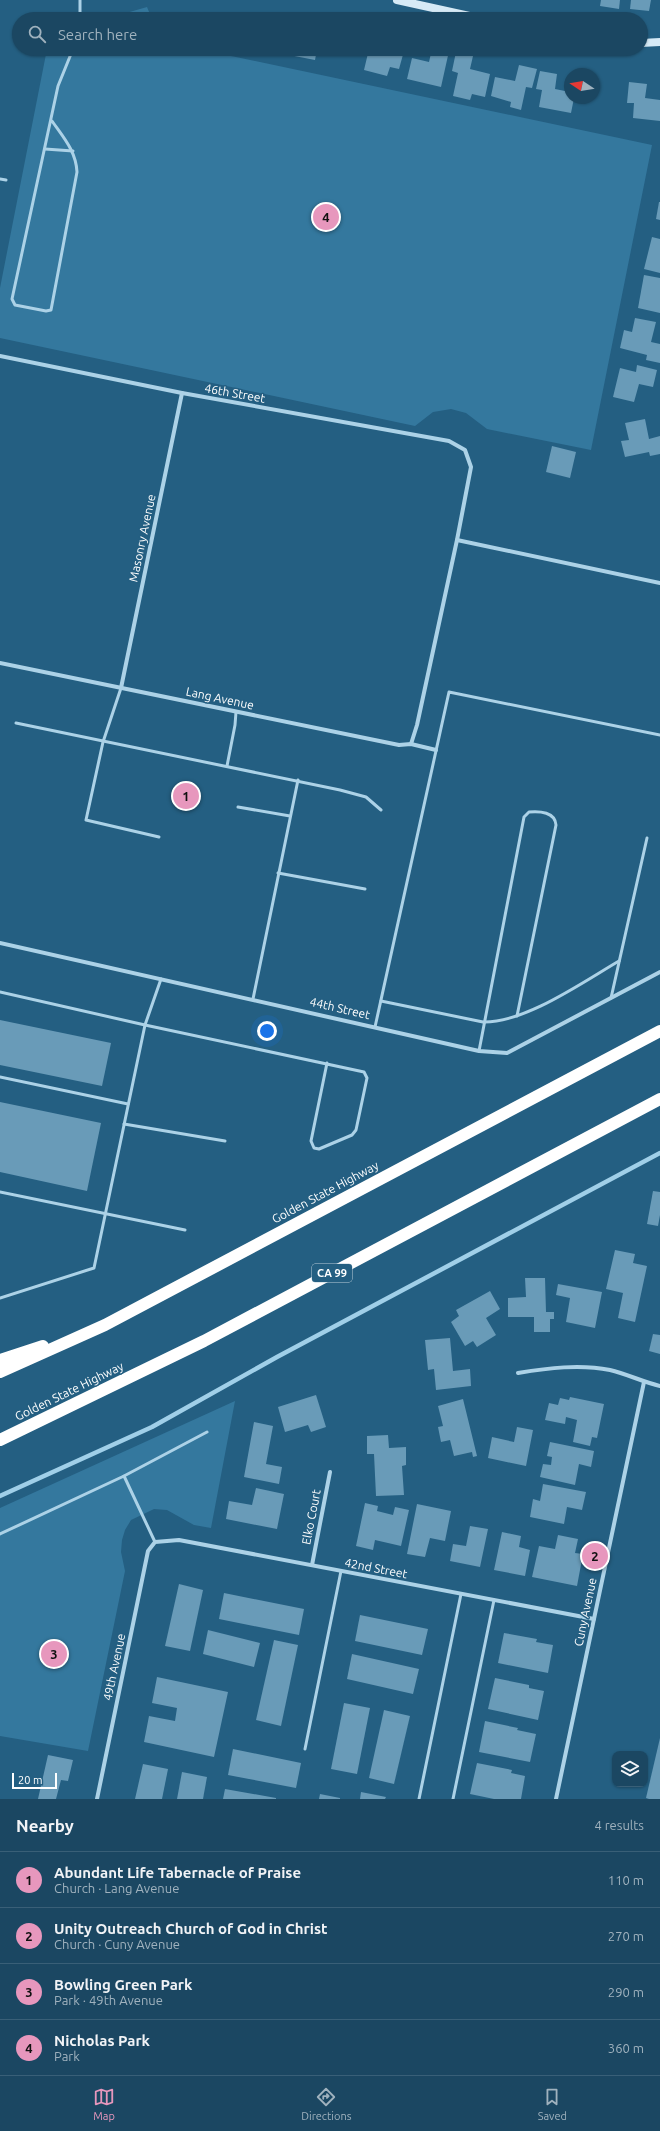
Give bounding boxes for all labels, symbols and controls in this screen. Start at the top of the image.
search box [12,12,648,56]
icon: search [26,23,48,45]
text: Search here [58,26,137,43]
north arrow [564,68,600,104]
pin: 4 [313,202,339,232]
street label: 46th Street [204,381,267,405]
street label: Masonry Avenue [126,493,158,583]
street label: Lang Avenue [185,684,255,712]
pin: 1 [173,781,199,811]
street label: 44th Street [309,995,372,1021]
your location [257,1021,277,1041]
street label: Golden State Highway [269,1158,381,1226]
road number: CA 99 [312,1264,352,1282]
street label: Golden State Highway [13,1359,125,1423]
street label: Elko Court [299,1488,323,1546]
pin: 2 [582,1541,608,1571]
street label: 42nd Street [344,1556,409,1581]
street label: Cuny Avenue [571,1576,599,1648]
street label: 49th Avenue [101,1632,127,1702]
pin: 3 [41,1639,67,1669]
map controls [612,1751,648,1787]
button: layers [612,1751,648,1787]
scale bar [12,1771,57,1790]
text: 20 m [18,1774,42,1786]
text: Nearby [16,1816,74,1835]
text: 4 results [594,1818,644,1832]
text: Abundant Life Tabernacle of Praise [54,1864,301,1881]
text: 1 [25,1873,33,1887]
text: 110 m [608,1873,644,1887]
text: Church · Lang Avenue [54,1881,179,1895]
text: Unity Outreach Church of God in Christ [54,1920,327,1937]
text: 2 [25,1929,33,1943]
text: 270 m [608,1929,644,1943]
text: Church · Cuny Avenue [54,1937,180,1951]
text: Bowling Green Park [54,1976,192,1993]
text: 3 [25,1985,33,1999]
text: 290 m [608,1985,644,1999]
text: Park · 49th Avenue [54,1993,163,2007]
text: Nicholas Park [54,2032,150,2049]
text: 4 [25,2041,33,2055]
text: 360 m [608,2041,644,2055]
text: Park [54,2049,80,2063]
tab: Map [93,2086,115,2122]
tab: Directions [301,2086,351,2122]
tab: Saved [538,2086,567,2122]

